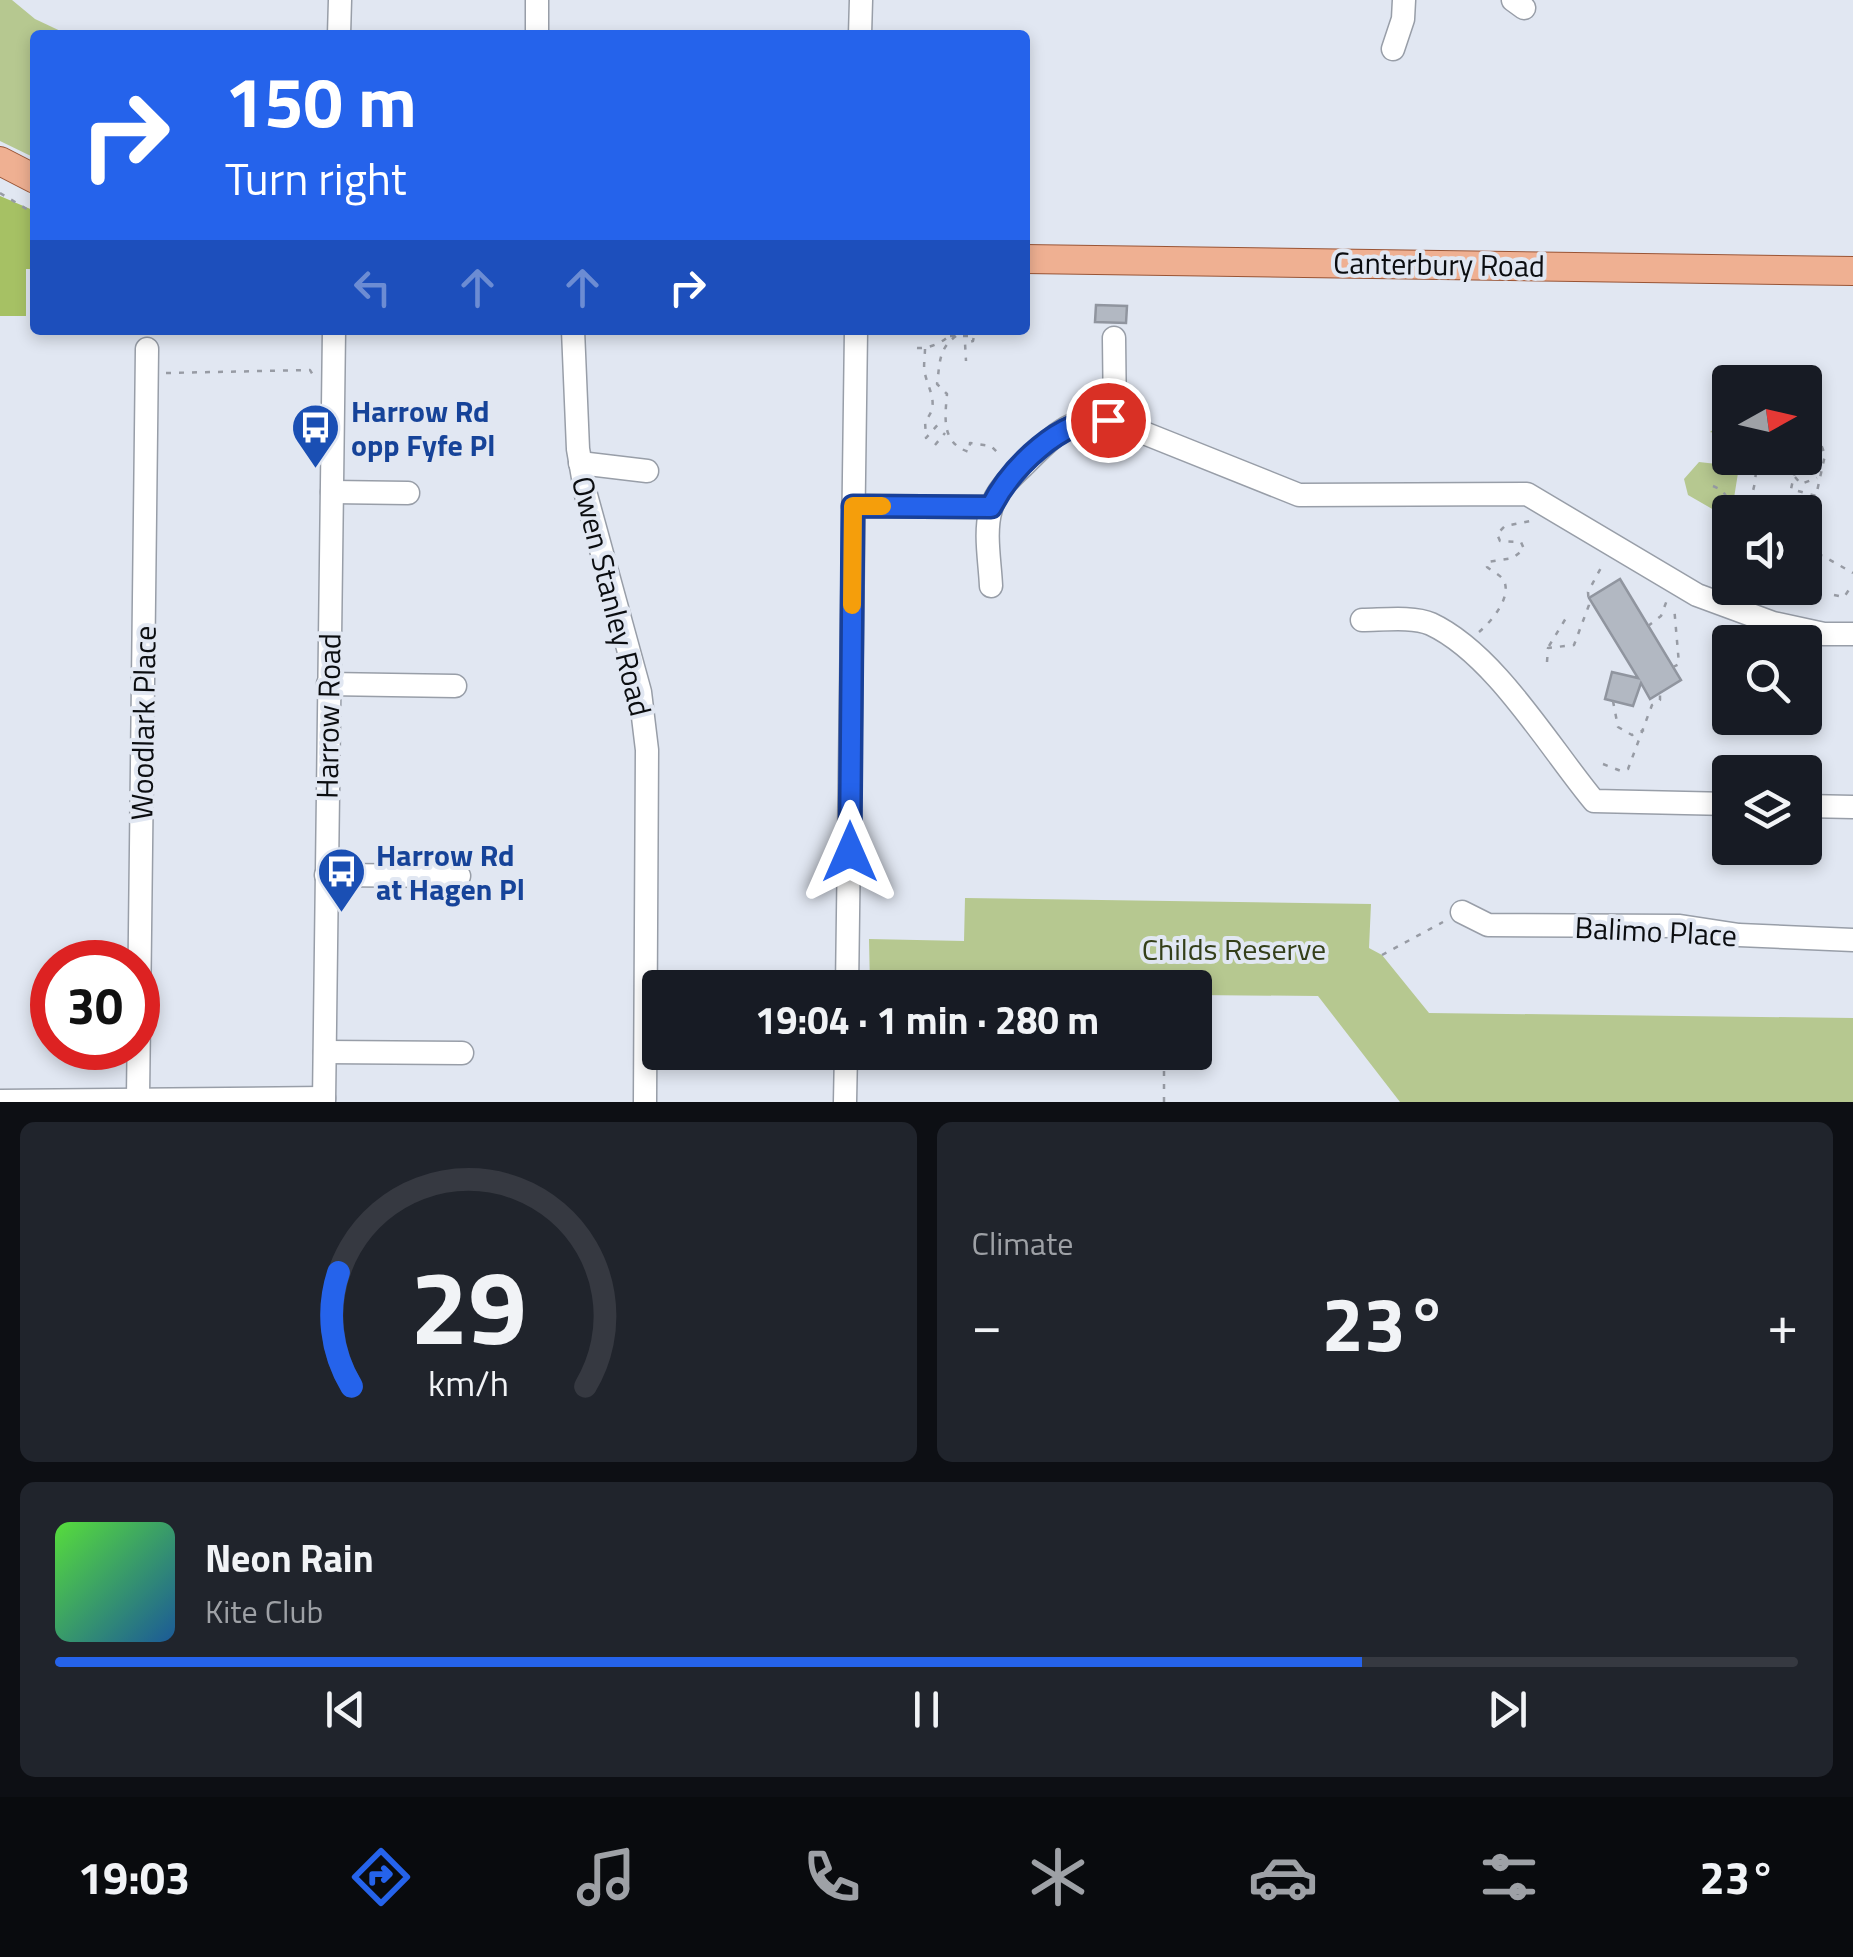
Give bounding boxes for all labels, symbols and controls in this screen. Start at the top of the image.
text: 150 m [225,48,417,154]
icon: right [60,70,190,200]
text: Turn right [225,144,407,212]
street label: Canterbury Road [1333,239,1545,289]
icon: left [345,260,400,315]
icon: ahead [450,260,505,315]
icon: ahead [555,260,610,315]
icon: right [660,260,715,315]
north arrow [1712,365,1822,475]
map controls [1712,365,1822,865]
pin [1066,378,1151,463]
place label: Harrow Rd opp Fyfe Pl [351,388,495,468]
icon: arrive [1081,393,1136,448]
bus stop icon: Harrow Rd opp Fyfe Pl [290,402,342,470]
street label: Owen Stanley Road [560,471,664,721]
button: sound [1712,495,1822,605]
street label: Woodlark Place [118,625,168,821]
button: search [1712,625,1822,735]
street label: Harrow Road [304,633,352,799]
button: layers [1712,755,1822,865]
position arrow [798,800,902,904]
place label: Harrow Rd at Hagen Pl [376,832,525,912]
bus stop icon: Harrow Rd at Hagen Pl [315,846,367,914]
street label: Balimo Place [1574,904,1738,958]
park label: Childs Reserve [1142,926,1326,972]
speed limit sign: 30 [30,940,160,1070]
text: 19:04 · 1 min · 280 m [755,991,1099,1049]
text: Climate [972,1219,1073,1267]
text: 29 [410,1226,526,1384]
text: 23° [1322,1266,1448,1380]
text: − [972,1282,1002,1365]
text: + [1767,1282,1798,1365]
text: km/h [428,1355,509,1410]
text: Neon Rain [205,1529,374,1587]
text: Kite Club [205,1587,323,1635]
icon: previous [318,1682,373,1737]
icon: pause [899,1682,954,1737]
icon: next [1480,1682,1535,1737]
icon: directions [346,1842,416,1912]
icon: music [571,1842,641,1912]
icon: phone [797,1842,867,1912]
icon: climate [1023,1842,1093,1912]
icon: car [1248,1842,1318,1912]
icon: filters [1474,1842,1544,1912]
text: 19:03 [78,1843,190,1911]
text: 23° [1700,1843,1775,1911]

